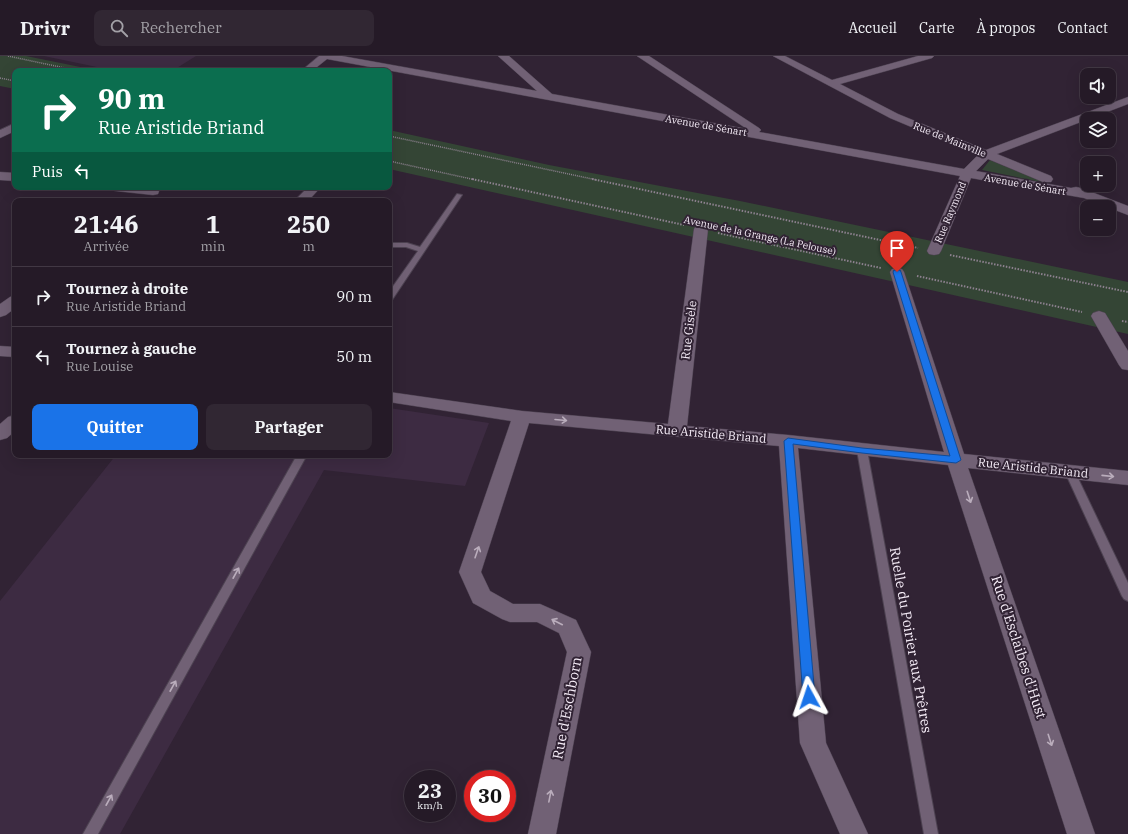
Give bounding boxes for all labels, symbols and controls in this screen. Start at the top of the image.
search box [94,10,374,46]
text: Drivr [20,16,70,40]
icon: search [108,17,130,39]
text: Rechercher [140,18,222,37]
text: Accueil [848,19,897,37]
text: Carte [919,19,954,37]
text: À propos [976,19,1035,37]
text: Contact [1057,19,1108,37]
map controls [1080,68,1116,236]
button: sound [1080,68,1116,104]
text: 90 m [98,80,165,117]
icon: right [32,84,84,136]
street label: Avenue de Sénart [664,112,748,139]
button: layers [1080,112,1116,148]
text: Rue Aristide Briand [98,116,264,139]
street label: Rue de Mainville [911,119,988,160]
button: + [1080,156,1116,192]
icon: left [71,160,93,182]
text: Puis [32,162,63,181]
street label: Avenue de Sénart [983,171,1067,198]
street label: Rue Raymond [932,179,969,245]
button: − [1080,200,1116,236]
text: 21:46 [74,208,139,240]
text: 1 [206,208,220,240]
text: 250 [287,208,330,240]
street label: Avenue de la Grange (La Pelouse) [683,213,837,258]
pin [880,231,914,272]
icon: arrive [886,237,908,259]
text: Arrivée [84,238,129,255]
text: min [200,238,225,255]
text: m [302,238,315,255]
text: Tournez à droite [66,279,188,298]
icon: right [32,286,54,308]
text: 90 m [336,287,372,306]
text: Rue Aristide Briand [66,298,186,315]
street label: Rue Gisèle [677,300,700,360]
text: Tournez à gauche [66,339,197,358]
icon: left [32,346,54,368]
text: 50 m [336,347,372,366]
text: Rue Louise [66,358,133,375]
button: Quitter [32,404,198,450]
button: Partager [206,404,372,450]
one-way arrow [554,417,567,424]
street label: Rue Aristide Briand [655,421,767,446]
street label: Rue Aristide Briand [977,454,1089,481]
one-way arrow [1101,472,1114,479]
one-way arrow [966,490,974,502]
one-way arrow [473,546,481,558]
street label: Ruelle du Poirier aux Prêtres [886,546,936,735]
one-way arrow [232,567,240,579]
street label: Rue d'Esclaibes d'Hust [987,573,1051,721]
one-way arrow [551,618,563,625]
street label: Rue d'Eschborn [548,655,586,761]
position arrow [788,676,830,718]
one-way arrow [169,681,177,693]
one-way arrow [1047,733,1054,746]
speed limit sign: 30 [464,770,516,822]
text: 23 [418,777,442,804]
one-way arrow [546,790,554,803]
one-way arrow [106,794,114,806]
text: km/h [417,799,443,812]

